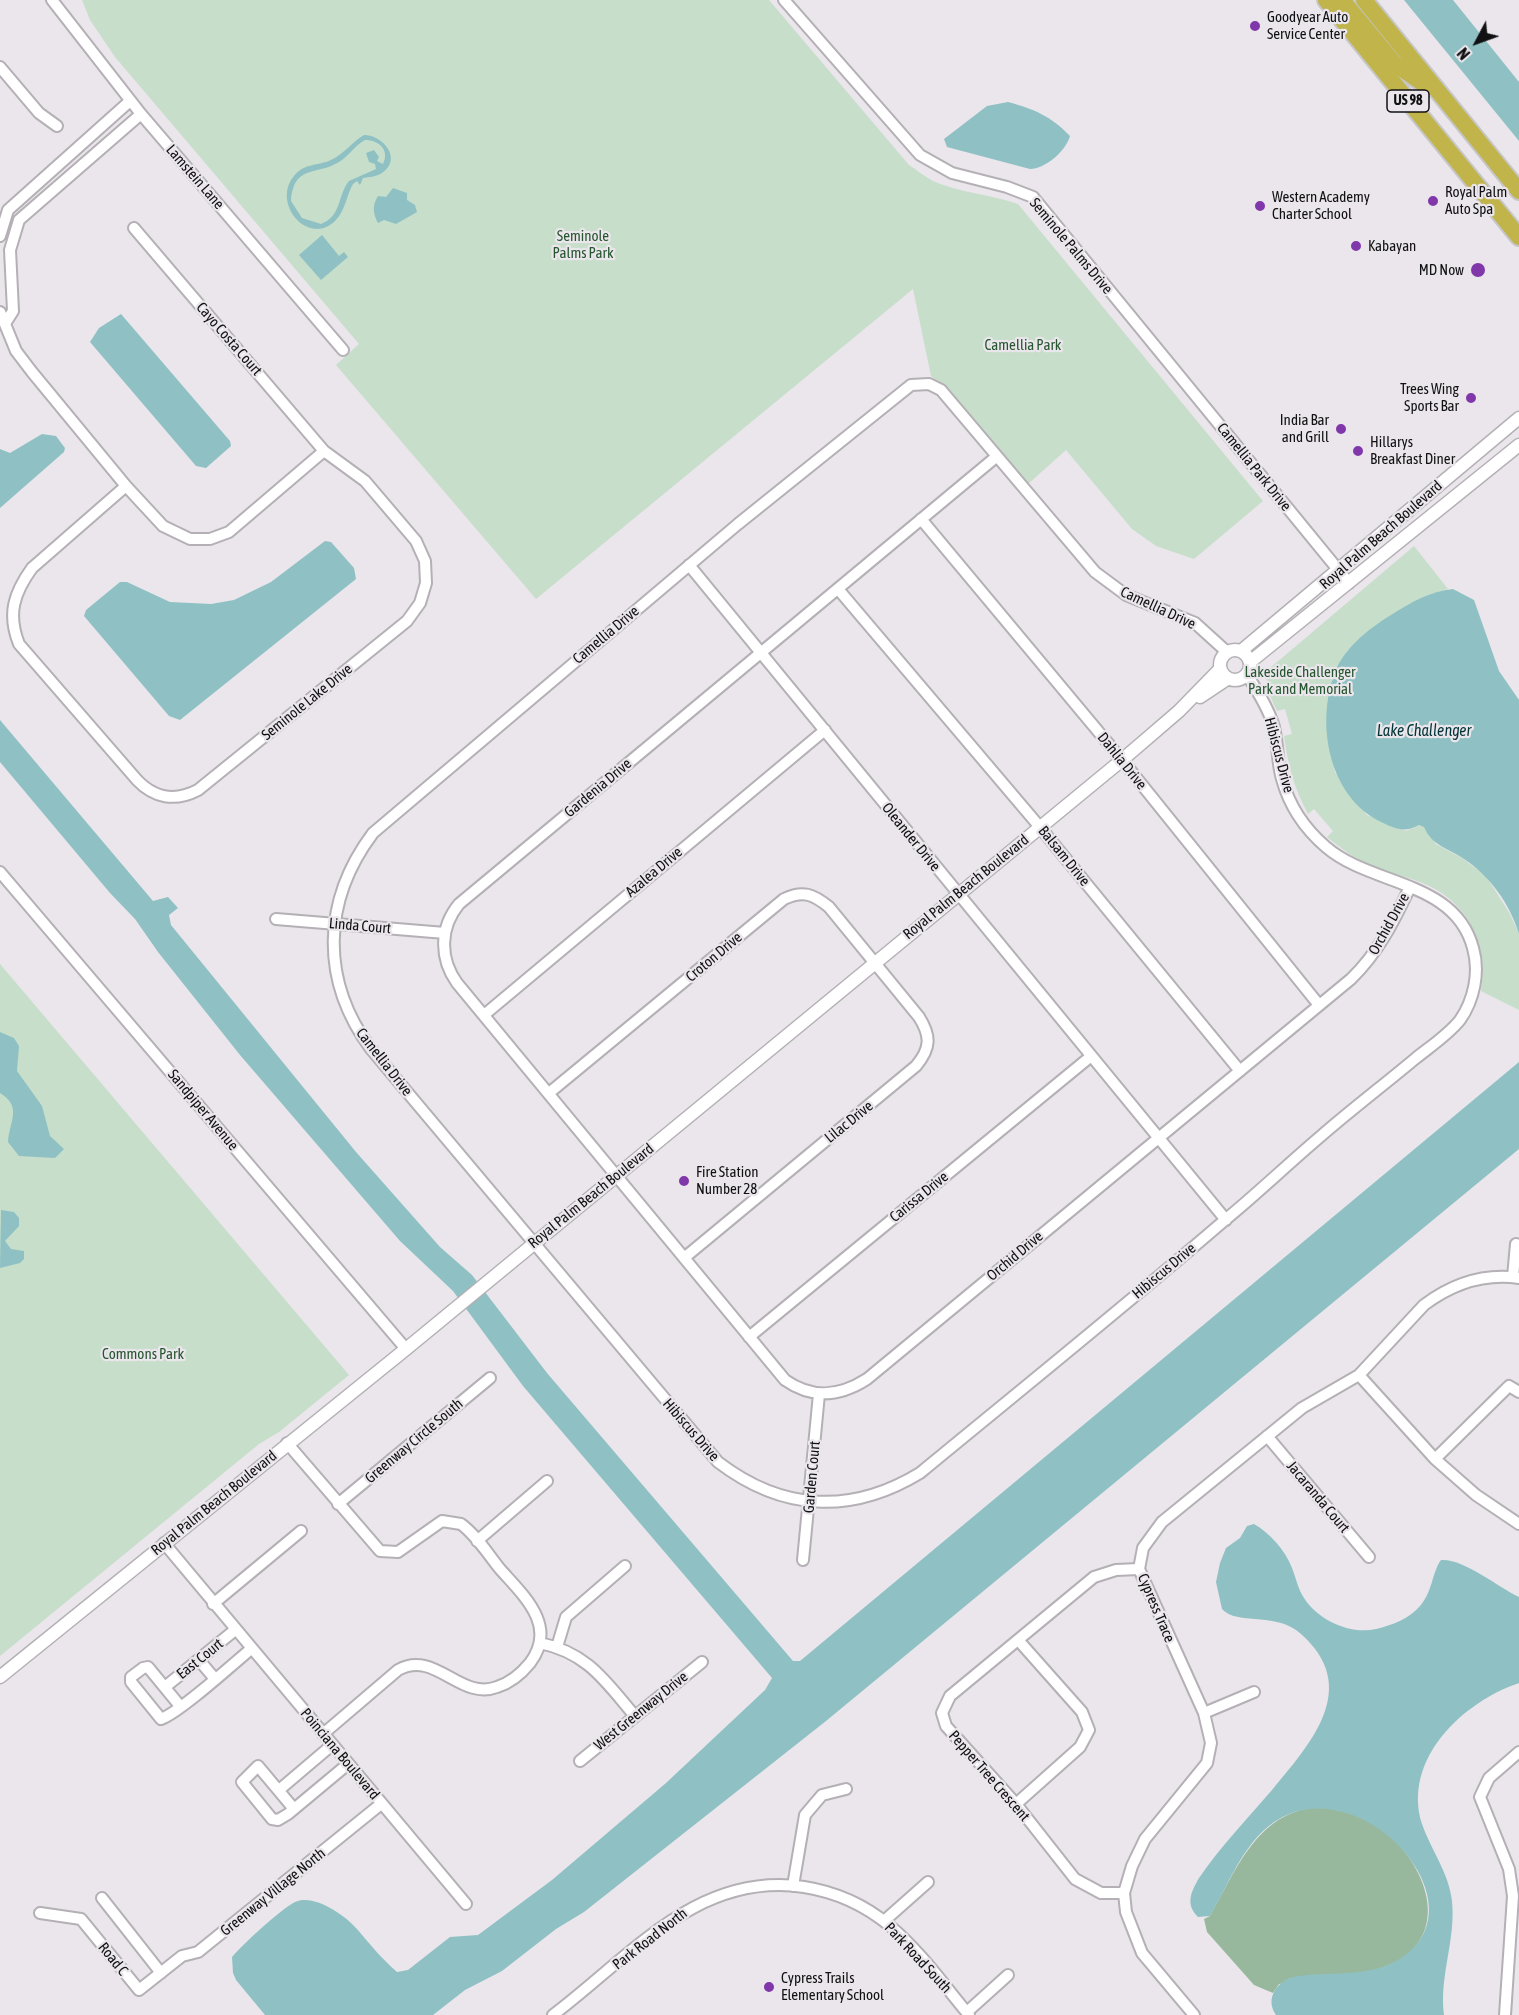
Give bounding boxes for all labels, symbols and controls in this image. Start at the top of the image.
place label: Goodyear Auto Service Center [1267,8,1348,43]
north arrow [1447,12,1507,72]
marker: Goodyear Auto Service Center [1248,19,1262,33]
text: N [1454,44,1473,63]
road number: US 98 [1387,90,1429,112]
street label: Lamstein Lane [162,141,228,213]
place label: Royal Palm Auto Spa [1445,183,1507,218]
place label: Western Academy Charter School [1272,188,1370,223]
street label: Seminole Palms Drive [1026,194,1116,298]
marker: Royal Palm Auto Spa [1426,194,1440,208]
marker: Western Academy Charter School [1253,199,1267,213]
park label: Seminole Palms Park [552,227,614,262]
place label: Kabayan [1368,237,1416,255]
marker: Kabayan [1349,239,1363,253]
place label: MD Now [1419,261,1464,279]
marker: MD Now [1469,261,1487,279]
street label: Cayo Costa Court [192,299,266,379]
park label: Camellia Park [985,336,1061,354]
place label: Trees Wing Sports Bar [1400,380,1459,415]
marker: Trees Wing Sports Bar [1464,391,1478,405]
place label: India Bar and Grill [1280,411,1329,446]
street label: Camellia Park Drive [1213,419,1295,515]
marker: India Bar and Grill [1334,422,1348,436]
place label: Hillarys Breakfast Diner [1370,433,1455,468]
marker: Hillarys Breakfast Diner [1351,444,1365,458]
street label: Royal Palm Beach Boulevard [1316,477,1446,593]
street label: Camellia Drive [1118,583,1198,633]
street label: Camellia Drive [569,602,643,668]
street label: Seminole Lake Drive [258,660,356,744]
park label: Lakeside Challenger Park and Memorial [1245,663,1355,698]
street label: Hibiscus Drive [1260,715,1298,795]
water label: Lake Challenger [1377,721,1471,741]
street label: Dahlia Drive [1094,729,1150,793]
street label: Gardenia Drive [561,755,635,821]
street label: Oleander Drive [878,799,944,875]
street label: Balsam Drive [1034,822,1094,890]
street label: Royal Palm Beach Boulevard [900,831,1032,943]
street label: Azalea Drive [622,843,686,901]
street label: Orchid Drive [1365,890,1413,958]
street label: Linda Court [328,914,392,938]
street label: Croton Drive [682,928,746,986]
street label: Camellia Drive [352,1025,416,1099]
street label: Sandpiper Avenue [164,1066,242,1154]
street label: Lilac Drive [821,1097,877,1147]
street label: Royal Palm Beach Boulevard [525,1140,657,1252]
place label: Fire Station Number 28 [696,1163,758,1198]
street label: Carissa Drive [886,1168,952,1226]
marker: Fire Station Number 28 [677,1174,691,1188]
street label: Orchid Drive [983,1227,1047,1285]
street label: Hibiscus Drive [1129,1239,1199,1303]
park label: Commons Park [102,1345,184,1363]
street label: Greenway Circle South [361,1395,467,1487]
street label: Hibiscus Drive [659,1395,723,1465]
street label: Garden Court [800,1440,824,1514]
street label: Royal Palm Beach Boulevard [148,1447,280,1559]
street label: Jacaranda Court [1283,1457,1353,1537]
street label: Cypress Trace [1133,1571,1179,1645]
street label: East Court [173,1635,227,1683]
street label: West Greenway Drive [591,1668,691,1754]
street label: Poinciana Boulevard [297,1705,383,1803]
street label: Pepper Tree Crescent [945,1727,1033,1825]
street label: Greenway Village North [217,1844,329,1940]
street label: Park Road North [609,1904,691,1974]
street label: Park Road South [881,1919,955,1997]
street label: Road C [94,1939,132,1979]
place label: Cypress Trails Elementary School [781,1969,884,2004]
marker: Cypress Trails Elementary School [762,1980,776,1994]

